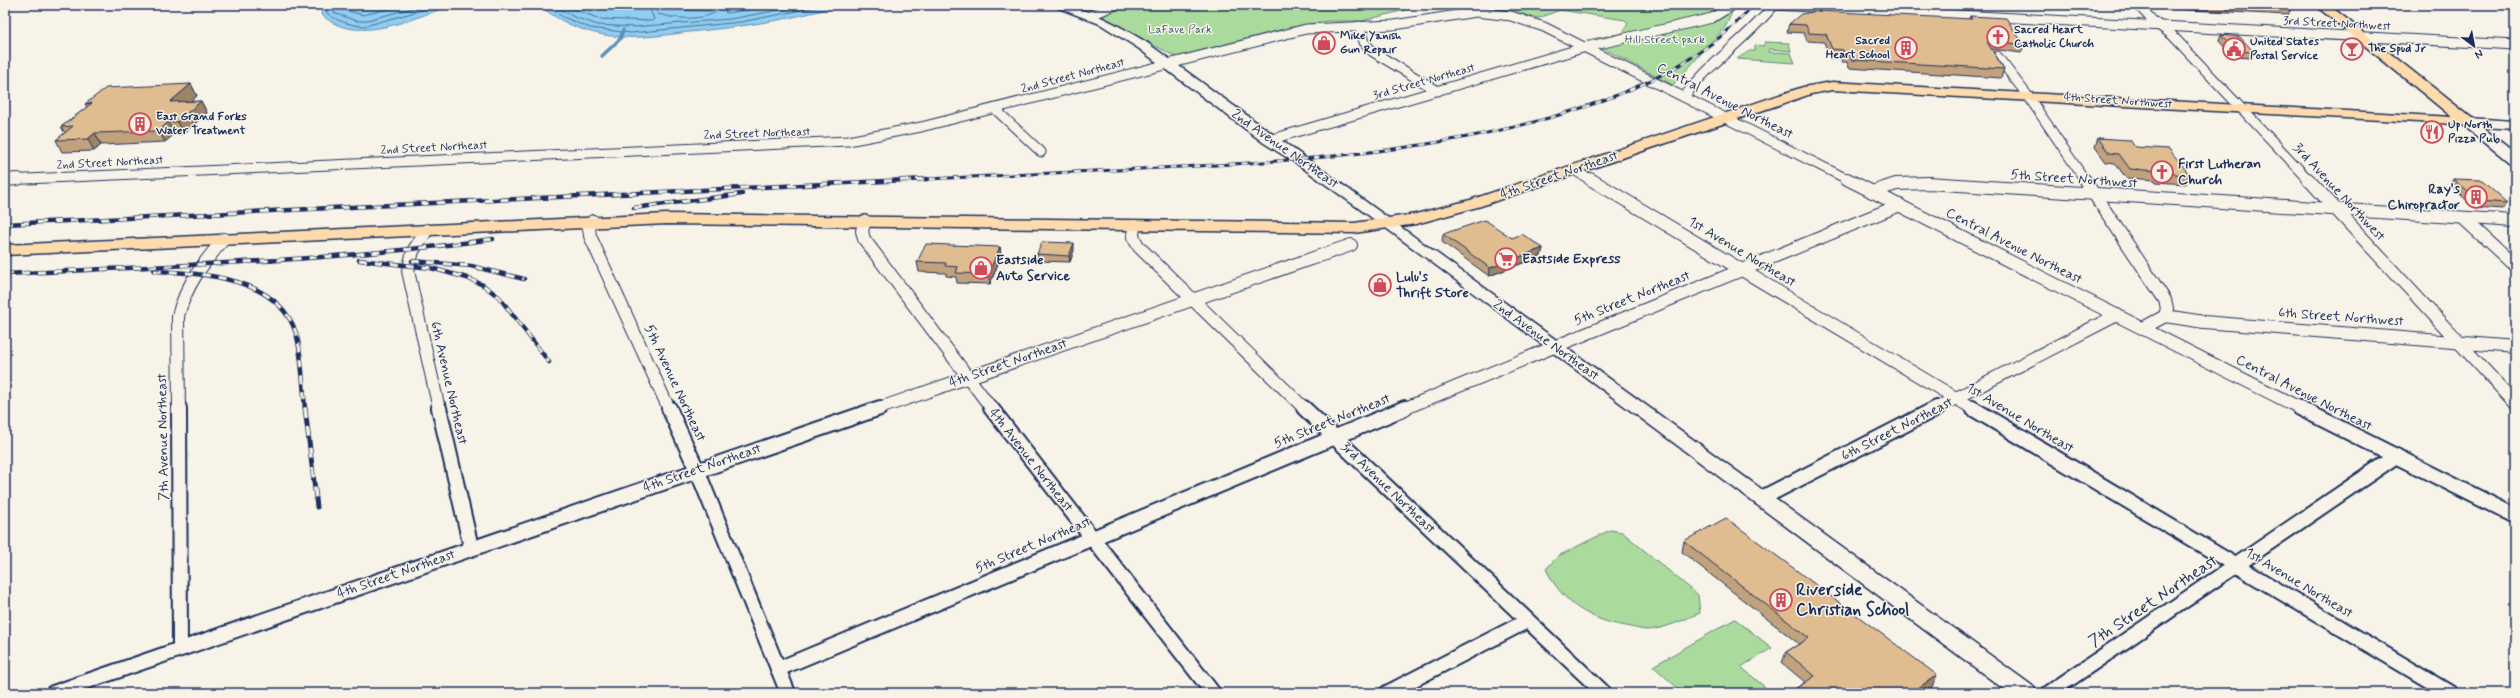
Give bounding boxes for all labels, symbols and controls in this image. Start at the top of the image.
street label: 3rd Street Northwest [2283,13,2392,35]
park label: LaFave Park [1148,22,1212,38]
place label: Sacred Heart Catholic Church [2014,22,2094,52]
church icon: Sacred Heart Catholic Church [1985,24,2011,50]
north arrow [2454,26,2494,66]
place label: Mike Yanish Gun Repair [1340,28,1401,58]
shop icon: Mike Yanish Gun Repair [1311,30,1337,56]
park label: Hill Street park [1625,32,1705,48]
place label: Sacred Heart School [1826,33,1890,63]
place label: United States Postal Service [2250,34,2320,64]
building icon: Sacred Heart School [1893,35,1919,61]
public building icon: United States Postal Service [2221,36,2247,62]
bar icon: The Spud Jr [2339,36,2365,62]
place label: The Spud Jr [2368,41,2426,57]
text: N [2472,46,2486,62]
street label: 2nd Street Northeast [1019,54,1127,98]
street label: Central Avenue Northeast [1654,59,1797,143]
street label: 3rd Street Northeast [1371,60,1477,104]
street label: 4th Street Northwest [2063,89,2173,113]
street label: 2nd Avenue Northeast [1228,105,1342,193]
place label: East Grand Forks Water Treatment [155,109,247,139]
building icon: East Grand Forks Water Treatment [127,111,153,137]
place label: Up North Pizza Pub [2448,117,2500,147]
restaurant icon: Up North Pizza Pub [2419,119,2445,145]
street label: 2nd Street Northeast [703,124,811,144]
street label: 2nd Street Northeast [380,137,488,159]
street label: 3rd Avenue Northwest [2289,139,2389,245]
street label: 4th Street Northeast [1497,146,1621,204]
street label: 2nd Street Northeast [56,152,164,174]
place label: First Lutheran Church [2178,155,2261,189]
church icon: First Lutheran Church [2149,159,2175,185]
street label: 5th Street Northwest [2010,166,2138,192]
place label: Ray's Chiropractor [2387,180,2461,214]
building icon: Ray's Chiropractor [2463,184,2489,210]
street label: Central Avenue Northeast [1943,204,2086,288]
street label: 1st Avenue Northeast [1685,213,1800,292]
supermarket icon: Eastside Express [1493,246,1519,272]
place label: Eastside Express [1522,250,1621,268]
place label: Eastside Auto Service [996,251,1070,285]
shop icon: Eastside Auto Service [968,255,994,281]
street label: 5th Street Northeast [1571,266,1693,330]
place label: Lulu's Thrift Store [1396,268,1469,302]
shop icon: Lulu's Thrift Store [1367,272,1393,298]
street label: 2nd Avenue Northeast [1489,295,1603,385]
street label: 6th Street Northwest [2278,304,2405,330]
street label: 6th Avenue Northeast [426,320,472,447]
street label: 5th Avenue Northeast [640,322,710,445]
street label: 4th Street Northeast [946,334,1070,392]
street label: Central Avenue Northeast [2233,351,2376,435]
street label: 7th Avenue Northeast [153,373,173,501]
street label: 1st Avenue Northeast [1963,379,2078,458]
street label: 5th Street Northeast [1271,389,1393,453]
street label: 6th Street Northeast [1838,393,1956,465]
street label: 4th Avenue Northeast [985,404,1077,516]
street label: 3rd Avenue Northeast [1337,438,1439,538]
street label: 4th Street Northeast [640,439,764,497]
street label: 5th Street Northeast [972,512,1094,578]
street label: 1st Avenue Northeast [2242,544,2357,623]
street label: 4th Street Northeast [334,545,458,603]
street label: 7th Street Northeast [2084,550,2222,652]
place label: Riverside Christian School [1796,579,1909,621]
building icon: Riverside Christian School [1768,587,1794,613]

